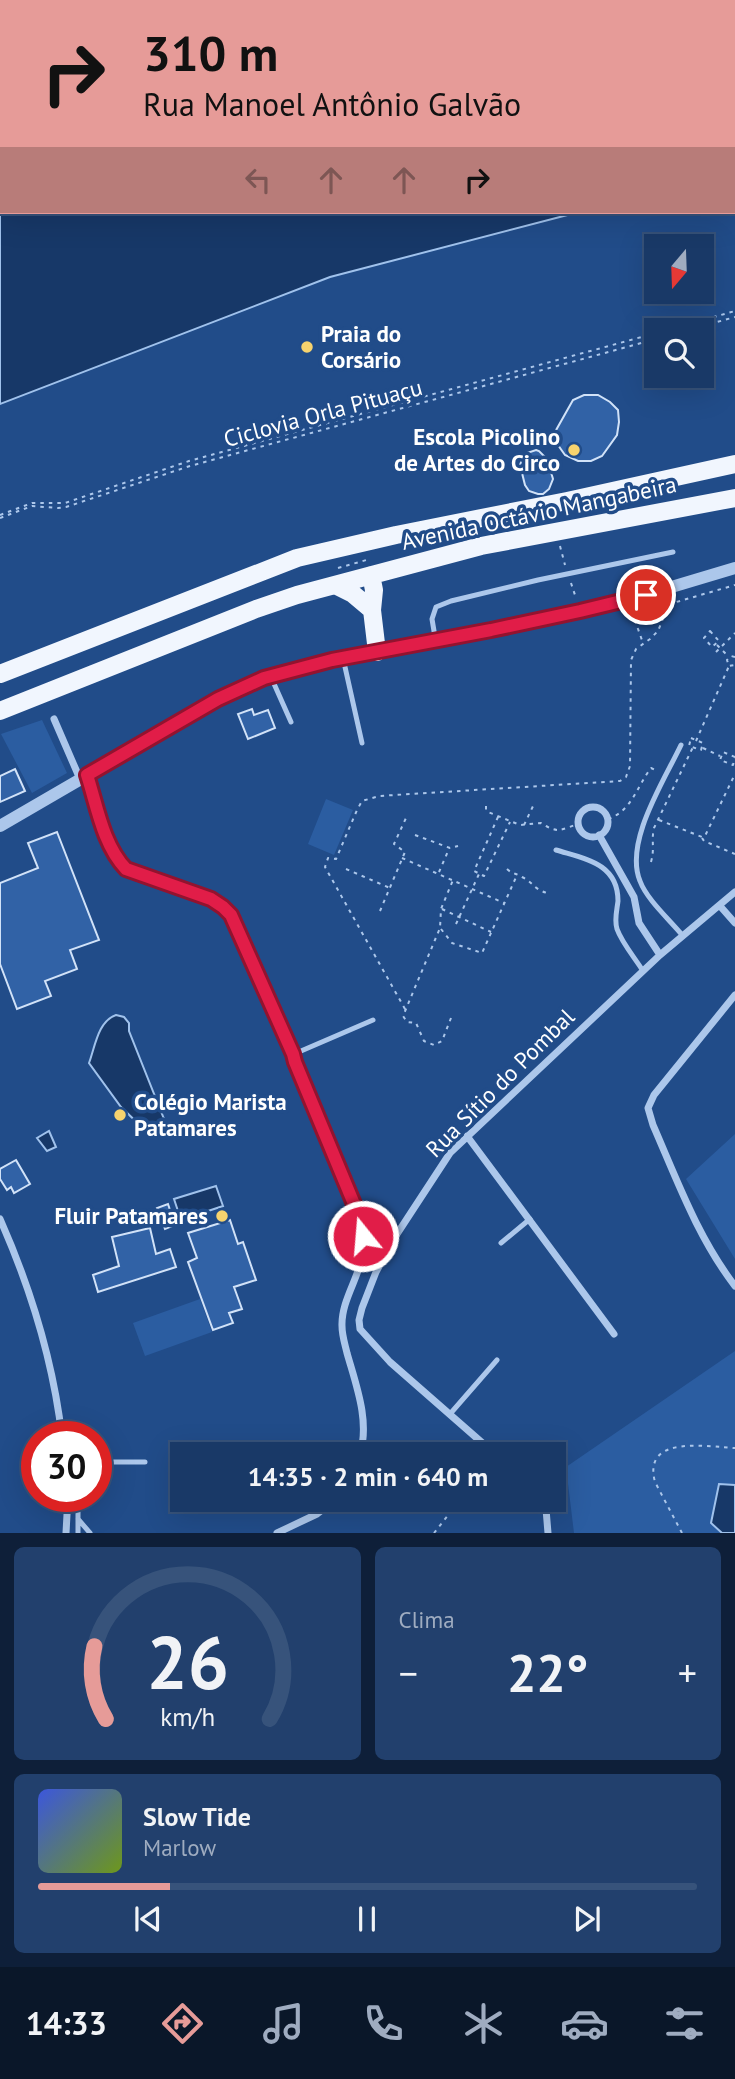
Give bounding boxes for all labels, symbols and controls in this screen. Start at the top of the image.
text: 310 m [143,21,278,85]
icon: right [28,28,119,119]
text: Rua Manoel Antônio Galvão [143,83,521,125]
icon: left [239,161,277,199]
icon: ahead [312,161,350,199]
icon: ahead [385,161,423,199]
icon: right [458,161,496,199]
north arrow [644,234,714,304]
map controls [644,234,714,388]
button: search [644,318,714,388]
place label: Praia do Corsário [321,319,401,374]
marker: Praia do Corsário [299,339,315,355]
street label: Ciclovia Orla Pituaçu [220,372,425,453]
place label: Escola Picolino de Artes do Circo [394,422,560,477]
marker: Escola Picolino de Artes do Circo [566,442,582,458]
street label: Avenida Octávio Mangabeira [399,469,679,556]
pin [616,565,676,625]
icon: arrive [627,576,665,614]
street label: Rua Sítio do Pombal [419,1002,580,1163]
place label: Colégio Marista Patamares [134,1087,287,1142]
marker: Colégio Marista Patamares [112,1107,128,1123]
position arrow [326,1199,400,1273]
place label: Fluir Patamares [54,1201,208,1230]
marker: Fluir Patamares [214,1208,230,1224]
speed limit sign: 30 [21,1421,112,1512]
text: 14:35 · 2 min · 640 m [248,1460,488,1493]
text: Clima [399,1605,455,1634]
text: 26 [146,1616,229,1710]
text: 22° [507,1639,589,1706]
text: − [399,1648,418,1697]
text: + [678,1648,697,1697]
text: km/h [160,1701,215,1733]
text: Slow Tide [143,1800,251,1833]
text: Marlow [143,1833,216,1862]
icon: previous [129,1900,167,1938]
icon: pause [348,1900,386,1938]
icon: next [568,1900,606,1938]
icon: directions [158,1999,207,2048]
icon: music [259,1999,308,2048]
icon: phone [359,1999,408,2048]
icon: climate [459,1999,508,2048]
icon: car [560,1999,609,2048]
icon: filters [660,1999,709,2048]
text: 14:33 [26,2002,107,2044]

